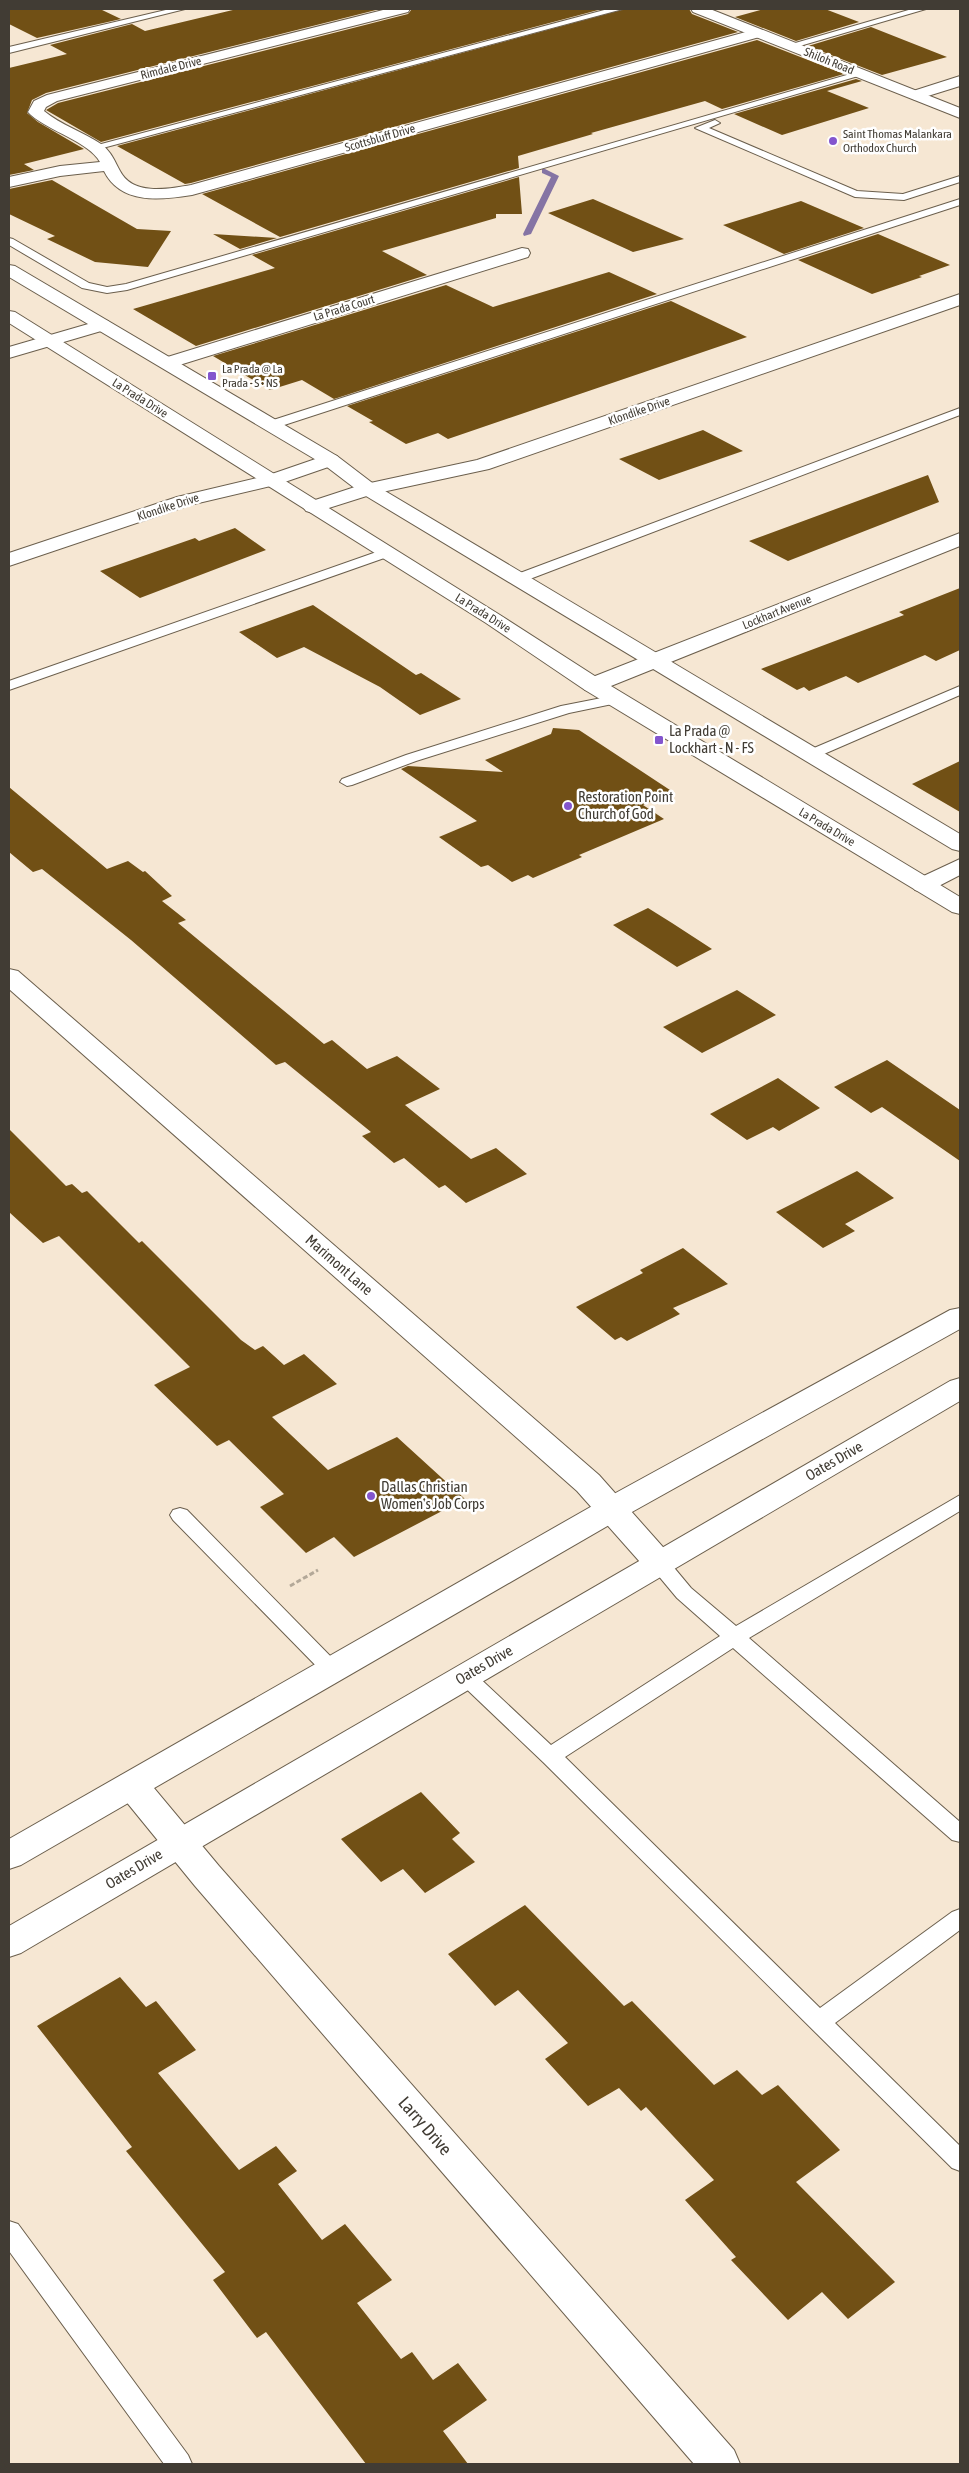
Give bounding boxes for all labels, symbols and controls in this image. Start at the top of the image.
street label: Shiloh Road [802,45,856,77]
street label: Rimdale Drive [139,54,203,82]
street label: Scottsbluff Drive [343,121,417,155]
place label: Saint Thomas Malankara Orthodox Church [843,127,952,155]
marker: Saint Thomas Malankara Orthodox Church [827,135,839,147]
street label: La Prada Court [312,292,377,324]
place label: La Prada @ La Prada - S - NS [222,362,283,390]
marker: La Prada @ La Prada - S - NS [206,370,218,382]
street label: La Prada Drive [110,375,170,421]
street label: Klondike Drive [606,394,672,428]
street label: Klondike Drive [135,490,201,524]
street label: La Prada Drive [453,590,513,636]
street label: Lockhart Avenue [740,592,814,632]
place label: La Prada @ Lockhart - N - FS [669,722,754,756]
marker: La Prada @ Lockhart - N - FS [653,734,665,746]
place label: Restoration Point Church of God [578,788,673,822]
marker: Restoration Point Church of God [562,800,574,812]
street label: La Prada Drive [796,805,858,849]
street label: Marimont Lane [302,1231,376,1298]
street label: Oates Drive [802,1437,866,1484]
place label: Dallas Christian Women's Job Corps [381,1478,485,1512]
marker: Dallas Christian Women's Job Corps [365,1490,377,1502]
street label: Oates Drive [452,1641,516,1688]
street label: Oates Drive [102,1845,165,1892]
street label: Larry Drive [394,2092,457,2159]

